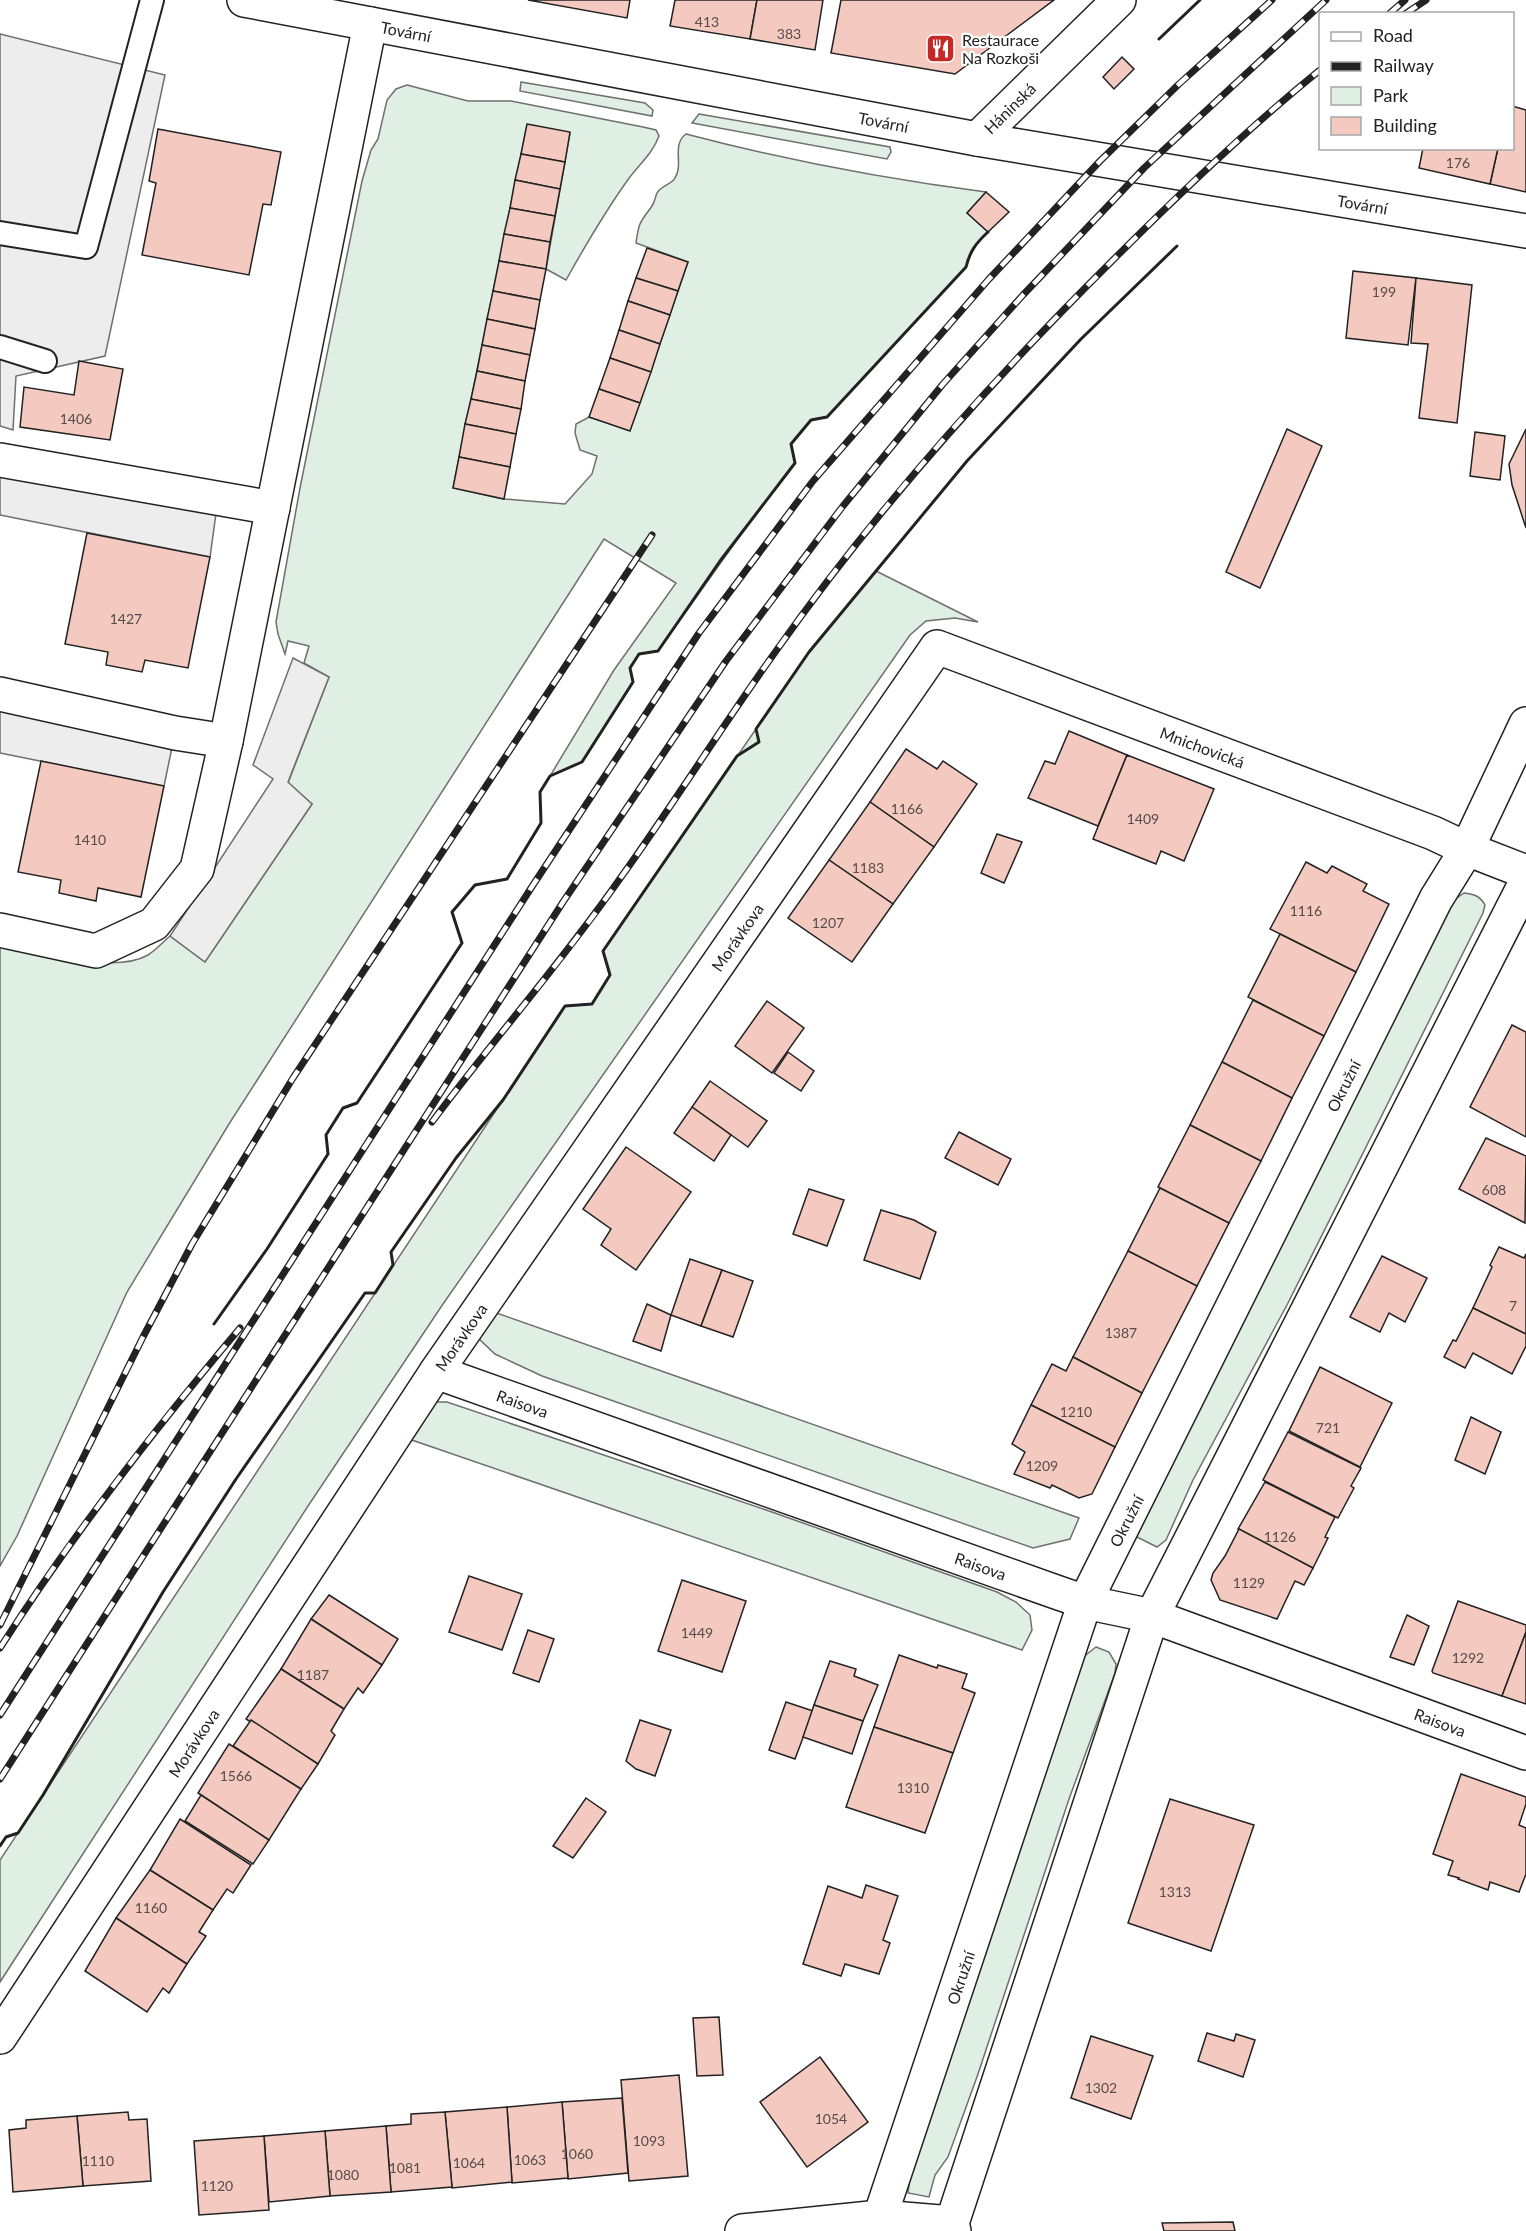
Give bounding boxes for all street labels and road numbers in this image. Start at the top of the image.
street label: Tovární [379,17,434,45]
street label: Háninská [979,78,1039,137]
street label: Tovární [857,107,912,136]
street label: Tovární [1336,190,1390,217]
street label: Mnichovická [1158,722,1247,771]
street label: Morávkova [707,899,767,974]
street label: Okružní [1322,1055,1364,1115]
street label: Morávkova [430,1299,490,1374]
street label: Raisova [494,1385,551,1421]
street label: Okružní [1105,1490,1147,1550]
street label: Raisova [952,1547,1009,1583]
street label: Raisova [1412,1703,1469,1740]
street label: Morávkova [164,1705,222,1780]
street label: Okružní [942,1947,978,2007]

